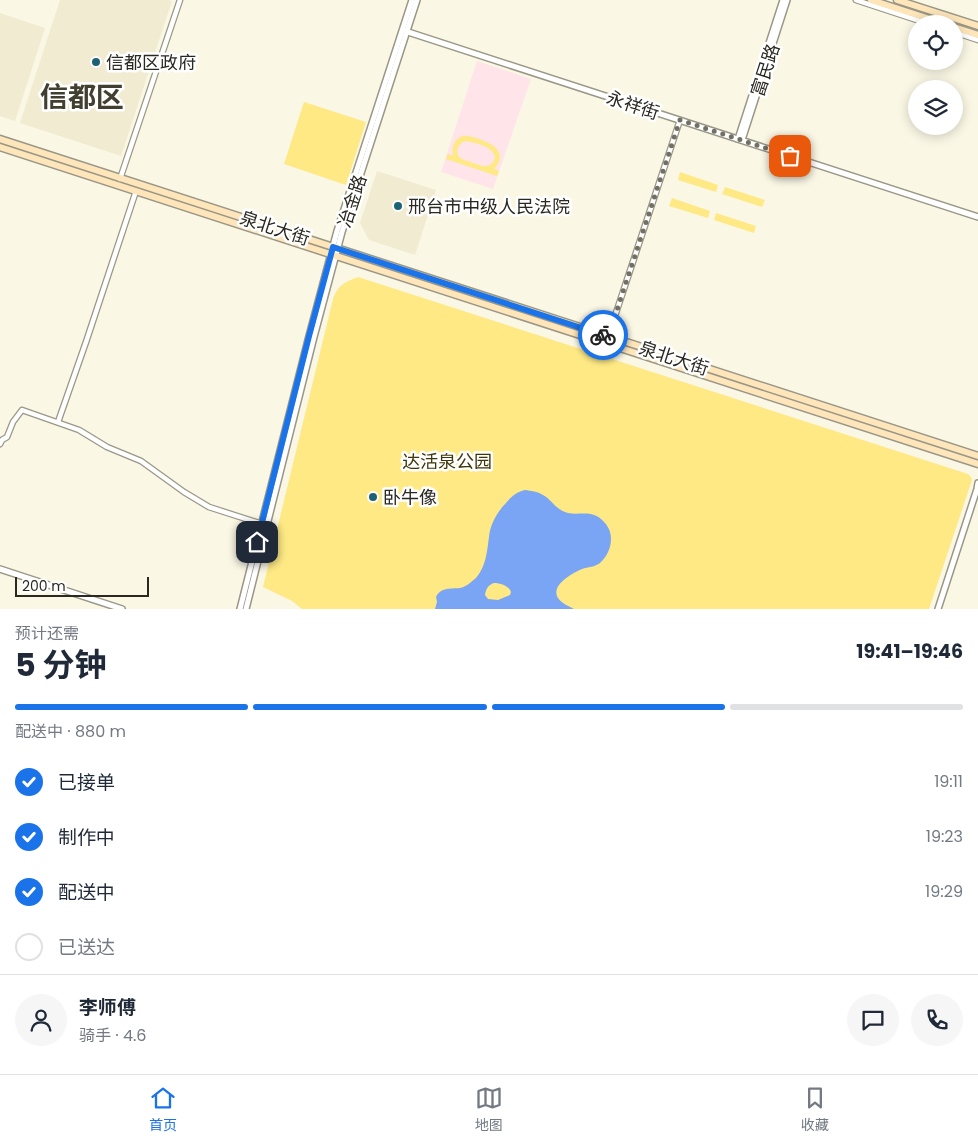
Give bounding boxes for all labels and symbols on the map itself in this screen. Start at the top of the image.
street label: 富民路 [745,40,785,100]
place label: 信都区政府 [106,50,196,75]
marker: 信都区政府 [90,56,102,68]
district label: 信都区 [40,78,124,117]
street label: 永祥街 [603,85,663,125]
pin [769,135,811,177]
street label: 冶金路 [332,171,372,231]
place label: 邢台市中级人民法院 [408,194,570,219]
marker: 邢台市中级人民法院 [392,200,404,212]
street label: 泉北大街 [237,205,313,251]
courier [578,310,628,360]
street label: 泉北大街 [636,335,712,381]
park label: 达活泉公园 [402,449,492,474]
place label: 卧牛像 [383,485,437,510]
marker: 卧牛像 [367,491,379,503]
pin [236,521,278,563]
scale bar [15,574,149,597]

